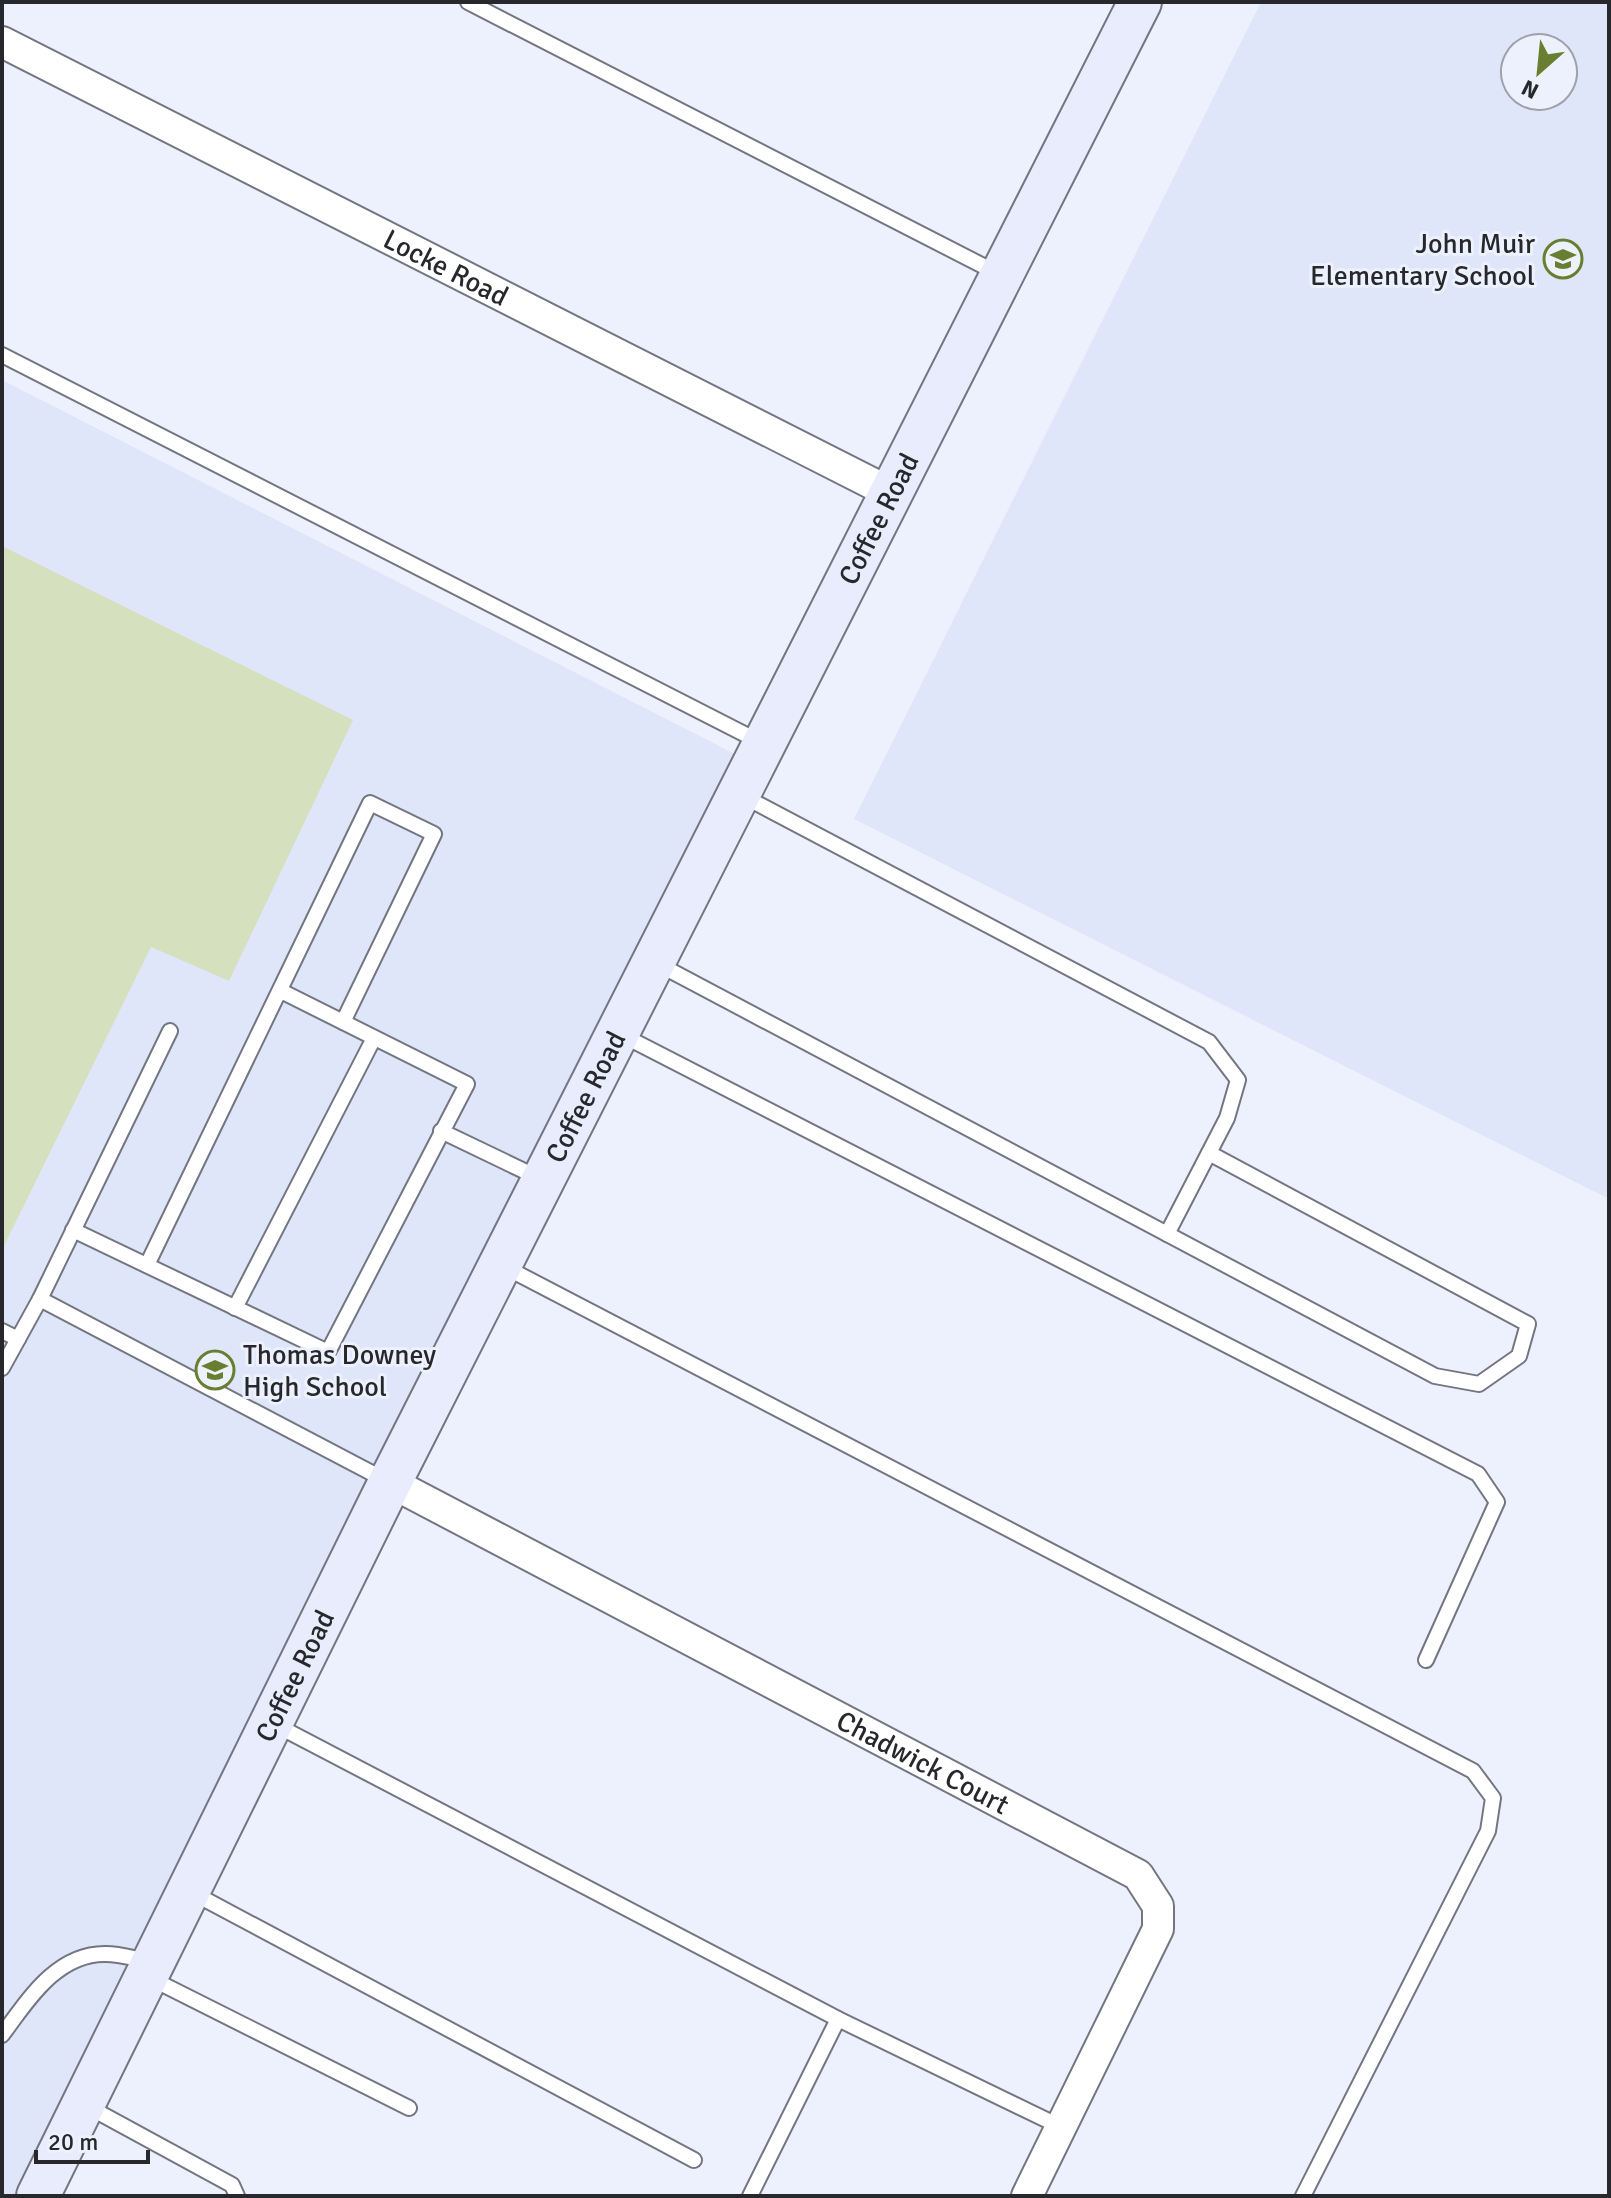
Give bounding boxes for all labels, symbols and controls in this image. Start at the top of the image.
north arrow [1499,32,1579,112]
text: N [1517,74,1543,105]
street label: Locke Road [378,222,514,314]
place label: John Muir Elementary School [1310,227,1536,293]
school or university icon: John Muir Elementary School [1542,238,1584,280]
street label: Coffee Road [832,448,927,591]
street label: Coffee Road [539,1026,634,1169]
place label: Thomas Downey High School [243,1338,436,1404]
school or university icon: Thomas Downey High School [194,1349,236,1391]
street label: Coffee Road [249,1605,342,1748]
street label: Chadwick Court [830,1704,1015,1822]
scale bar [36,2114,148,2164]
text: 20 m [48,2127,98,2157]

